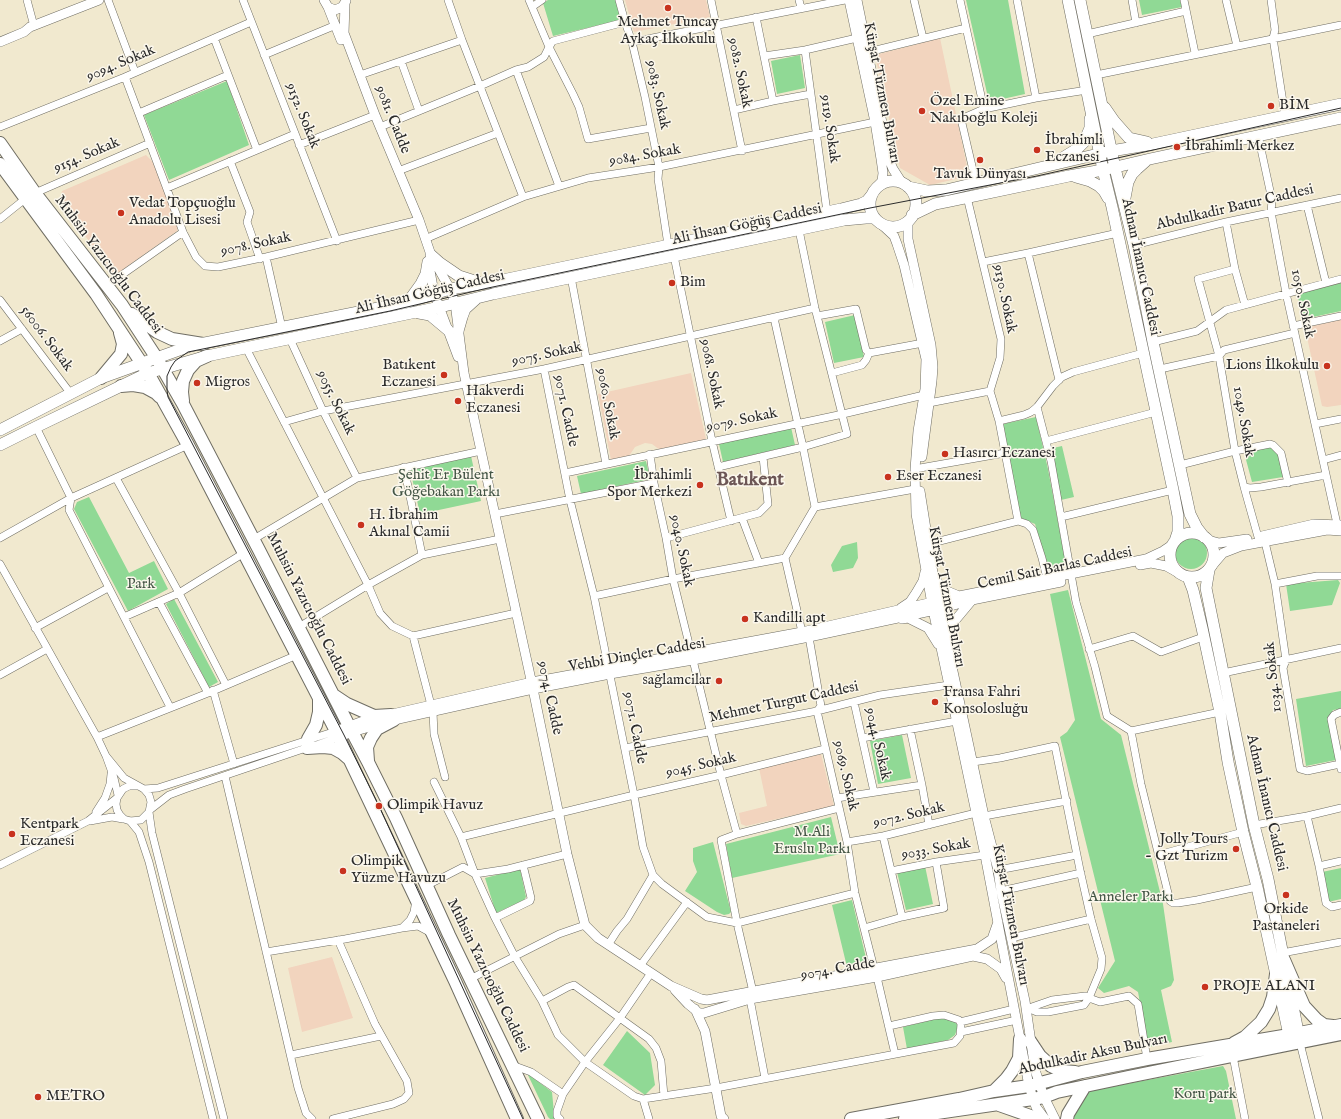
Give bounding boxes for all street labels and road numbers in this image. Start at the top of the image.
street label: Kürşat Tüzmen Bulvarı [858,21,904,165]
street label: 9082. Sokak [723,36,755,110]
street label: 9094. Sokak [84,41,158,87]
street label: 9083. Sokak [641,59,673,131]
street label: 9152. Sokak [281,81,323,151]
street label: 9081. Cadde [370,83,414,157]
street label: 9119. Sokak [815,94,843,164]
street label: 9154. Sokak [51,134,123,178]
street label: 9084. Sokak [608,141,682,171]
street label: Abdulkadir Batur Caddesi [1155,181,1315,235]
street label: Muhsin Yazıcıoğlu Caddesi [50,192,166,338]
street label: Adnan İnanıcı Caddesi [1117,197,1163,337]
street label: Ali İhsan Göğüş Caddesi [670,200,824,250]
street label: 9078. Sokak [219,229,293,261]
street label: 9130. Sokak [988,263,1020,335]
street label: Ali İhsan Göğüş Caddesi [354,267,506,319]
street label: 1050. Sokak [1286,268,1318,340]
street label: 56006. Sokak [15,303,77,375]
street label: 9068. Sokak [695,337,727,411]
street label: 9075. Sokak [510,339,584,371]
street label: 9060. Sokak [591,367,623,441]
street label: 9055. Sokak [312,368,358,438]
street label: 9071. Cadde [549,373,581,449]
street label: 1049. Sokak [1228,385,1258,459]
street label: 9079. Sokak [705,405,779,437]
street label: 9040. Sokak [665,513,697,589]
street label: Kürşat Tüzmen Bulvarı [923,525,969,669]
street label: Muhsin Yazıcıoğlu Caddesi [262,530,354,688]
street label: Cemil Sait Barlas Caddesi [976,544,1134,594]
street label: Vehbi Dinçler Caddesi [567,635,707,677]
street label: 1034. Sokak [1261,641,1287,713]
street label: 9074. Cadde [532,659,566,737]
street label: Mehmet Turgut Caddesi [708,678,860,728]
street label: 9071. Cadde [618,690,650,766]
street label: 9044. Sokak [860,706,894,782]
street label: Adnan İnanıcı Caddesi [1241,733,1291,873]
street label: 9069. Sokak [828,739,862,813]
street label: 9045. Sokak [664,749,738,783]
street label: 9072. Sokak [872,799,946,833]
street label: 9033. Sokak [900,835,972,865]
street label: Kürşat Tüzmen Bulvarı [987,843,1033,987]
street label: Muhsin Yazıcıoğlu Caddesi [442,896,532,1056]
street label: 9074. Cadde [799,955,877,985]
street label: Abdulkadir Aksu Bulvarı [1017,1030,1169,1080]

